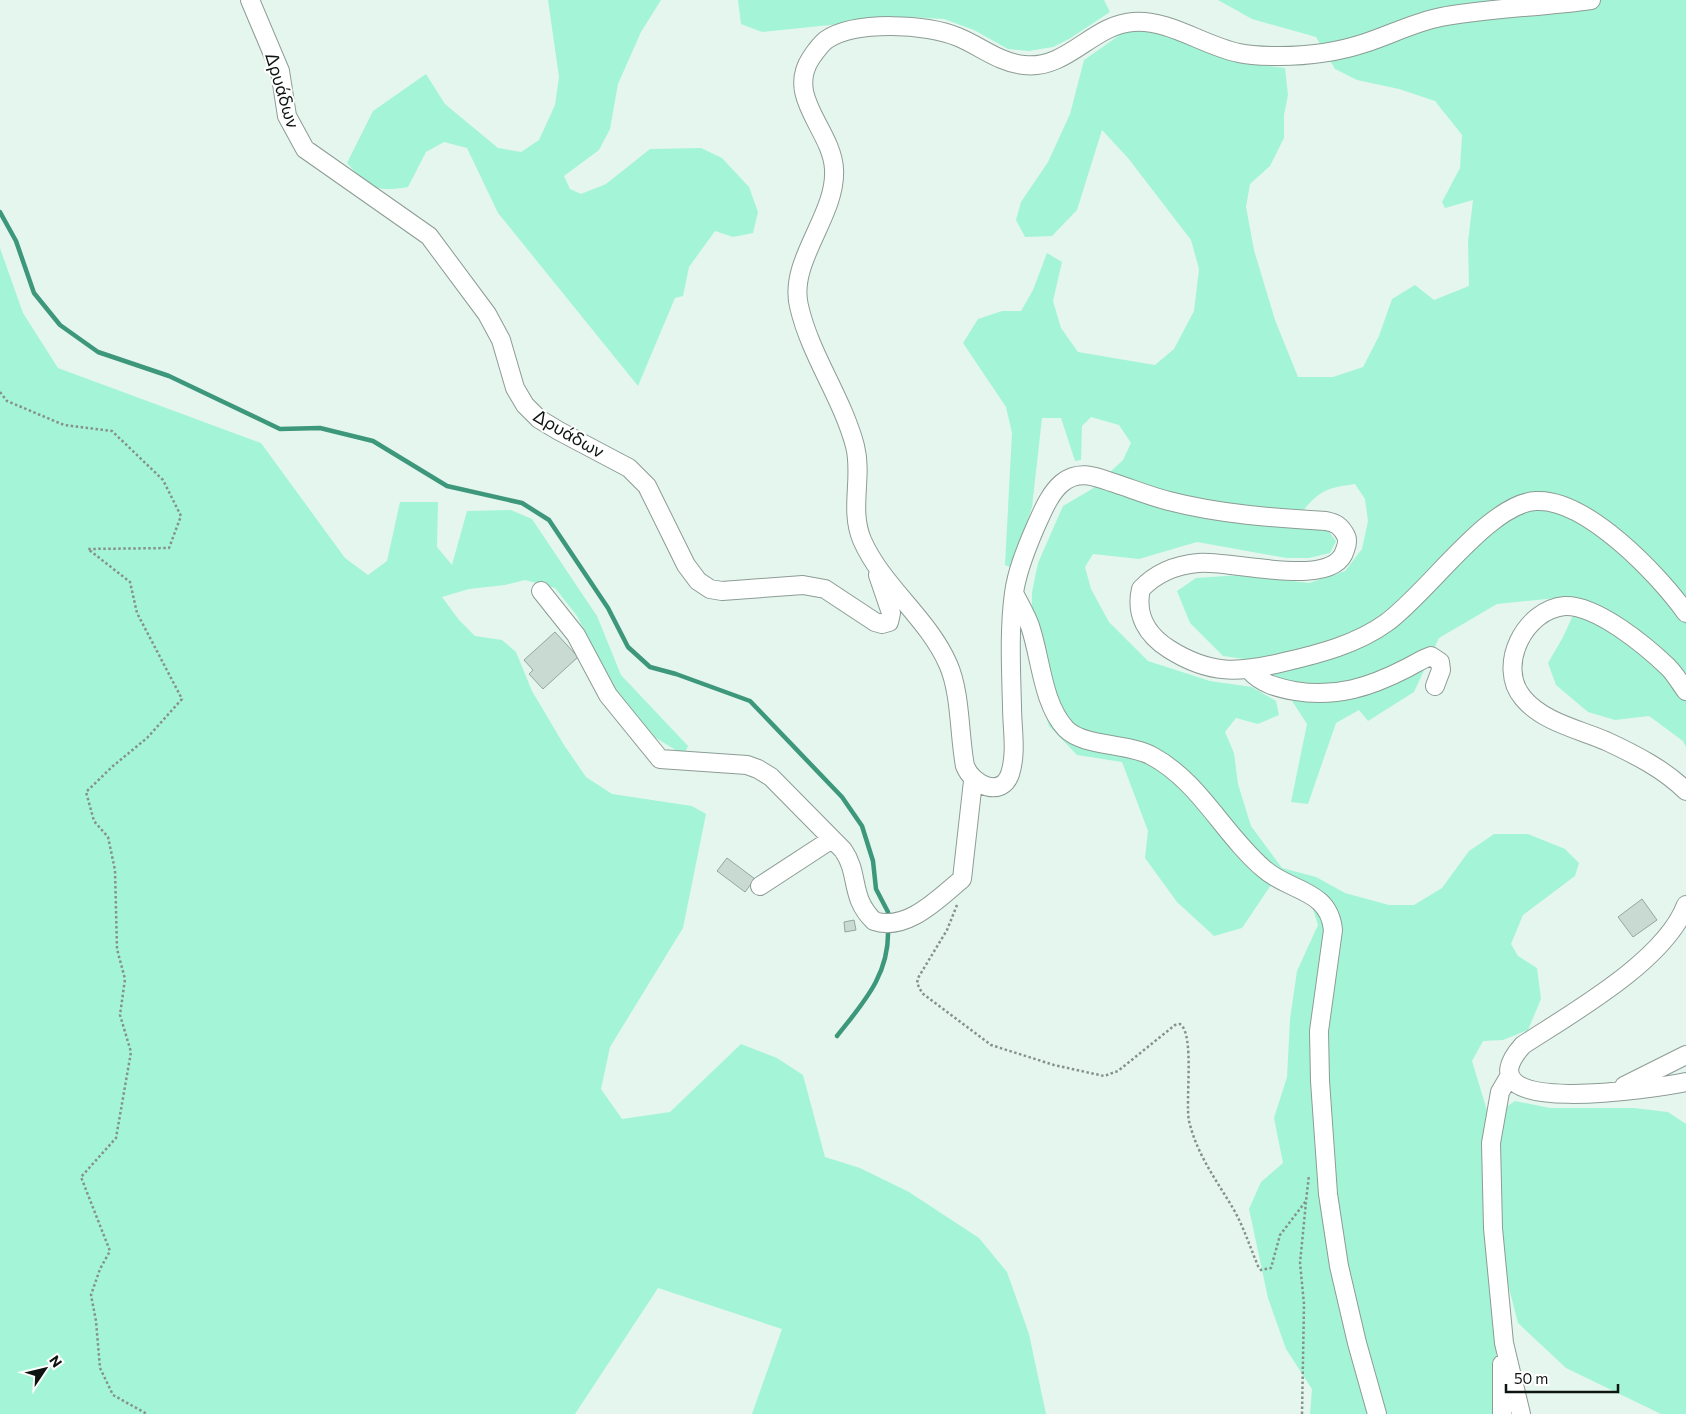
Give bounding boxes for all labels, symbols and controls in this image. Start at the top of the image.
street label: Δρυάδων [261,50,305,130]
street label: Δρυάδων [530,404,608,462]
north arrow [20,1344,70,1394]
text: N [46,1352,66,1370]
scale bar [1506,1362,1618,1394]
text: 50 m [1514,1369,1548,1387]

